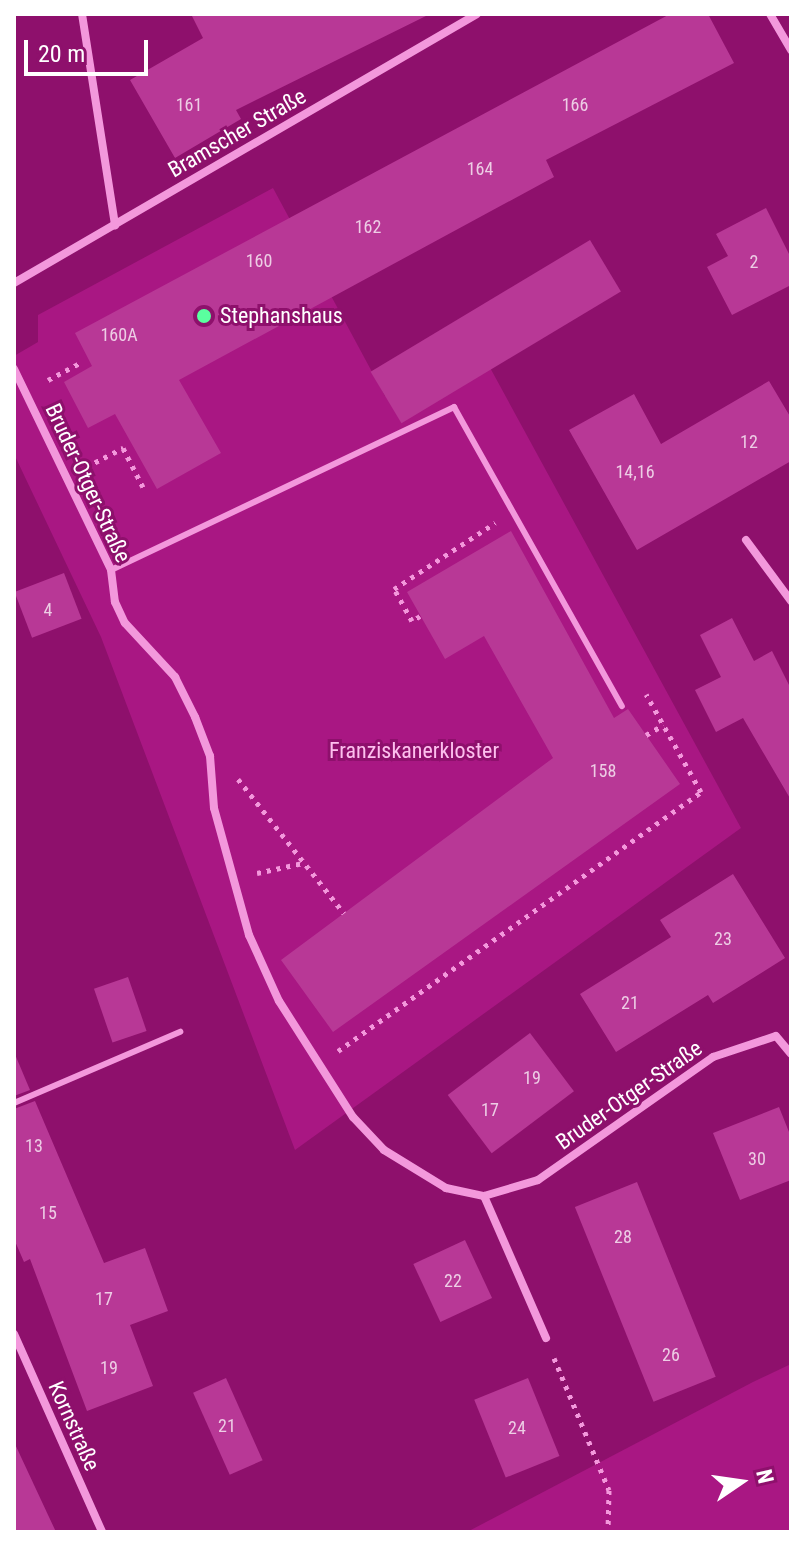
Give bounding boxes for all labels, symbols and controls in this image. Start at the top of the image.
scale bar [28,24,152,74]
text: 20 m [38,40,85,68]
street label: Bramscher Straße [163,83,311,183]
house number: 161 [176,94,202,116]
house number: 166 [562,94,588,116]
house number: 164 [467,158,493,180]
house number: 162 [355,216,381,238]
house number: 160 [246,250,272,272]
house number: 2 [750,251,758,273]
place label: Stephanshaus [220,303,343,329]
marker: Stephanshaus [195,307,213,325]
house number: 160A [100,324,138,346]
street label: Bruder-Otger-Straße [40,399,136,567]
house number: 12 [740,431,758,453]
house number: 14,16 [615,461,655,483]
house number: 4 [44,599,52,621]
park label: Franziskanerkloster [329,738,499,764]
house number: 158 [590,760,616,782]
house number: 23 [714,928,732,950]
house number: 21 [621,992,639,1014]
street label: Bruder-Otger-Straße [551,1035,707,1155]
house number: 19 [523,1067,541,1089]
house number: 17 [481,1099,499,1121]
house number: 13 [25,1135,43,1157]
house number: 30 [748,1148,766,1170]
house number: 15 [39,1202,57,1224]
house number: 28 [614,1226,632,1248]
house number: 22 [444,1270,462,1292]
house number: 17 [95,1288,113,1310]
house number: 26 [662,1344,680,1366]
house number: 19 [100,1357,118,1379]
street label: Kornstraße [43,1377,105,1475]
house number: 21 [218,1415,236,1437]
house number: 24 [508,1417,526,1439]
north arrow [701,1442,781,1522]
text: N [751,1467,779,1486]

